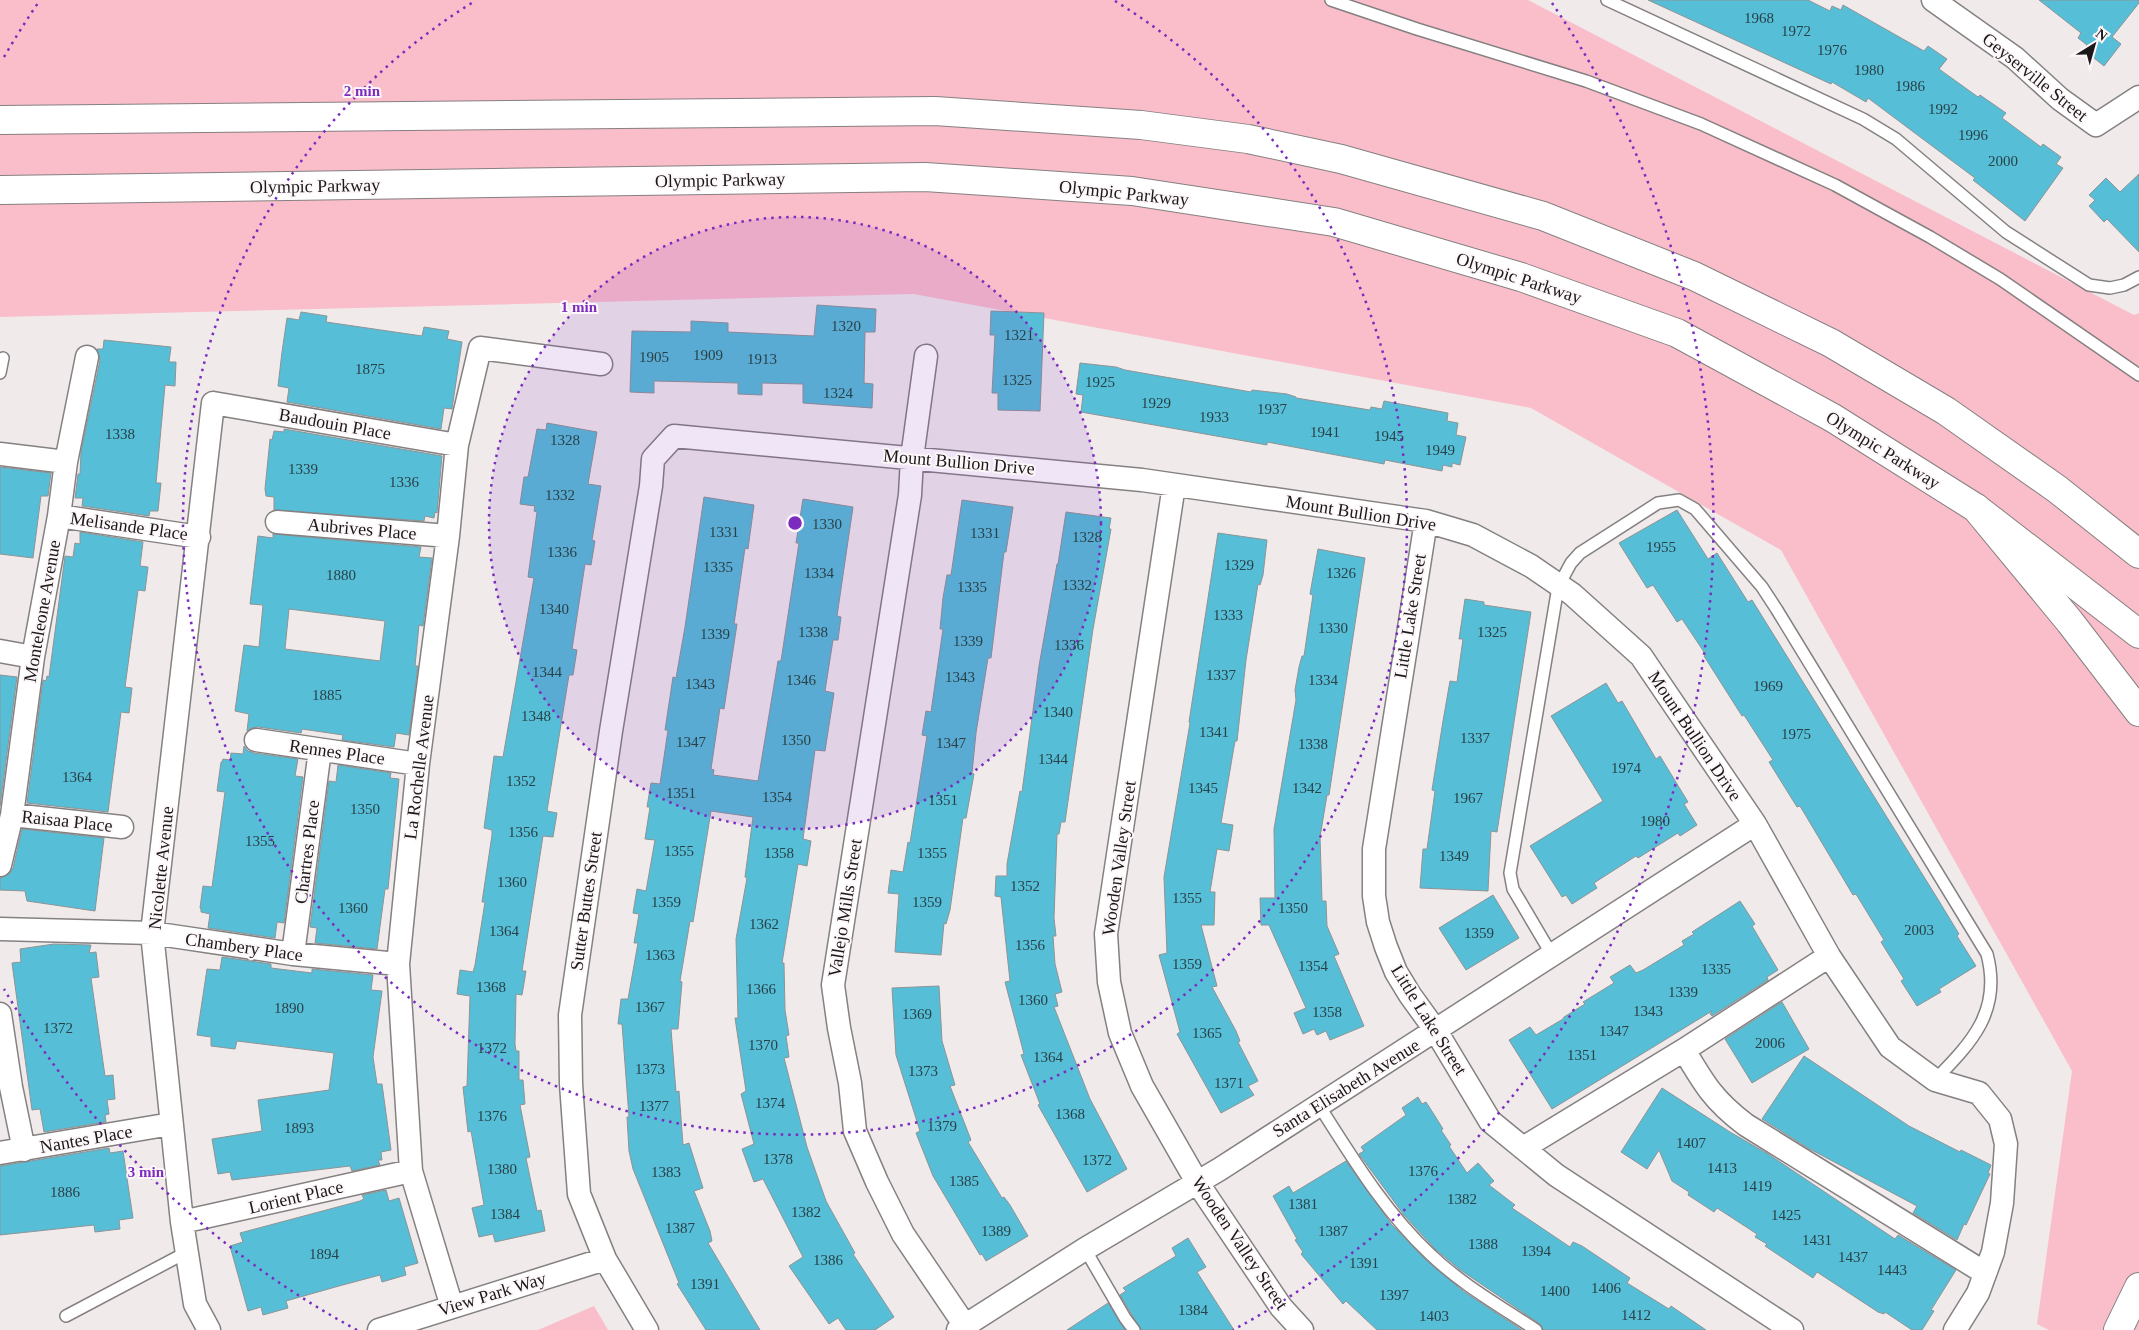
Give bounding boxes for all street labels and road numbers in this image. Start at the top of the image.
street label: Geyserville Street [1978,28,2092,126]
street label: Olympic Parkway [655,169,785,191]
street label: Olympic Parkway [250,175,380,197]
street label: Olympic Parkway [1058,176,1190,210]
street label: Olympic Parkway [1454,248,1584,308]
street label: Baudouin Place [277,404,393,444]
street label: Olympic Parkway [1822,407,1944,493]
street label: Mount Bullion Drive [882,445,1036,479]
street label: Mount Bullion Drive [1284,491,1438,535]
street label: Melisande Place [69,508,189,544]
street label: Aubrives Place [307,514,417,544]
street label: Monteleone Avenue [20,538,64,684]
street label: Little Lake Street [1390,552,1430,680]
street label: Mount Bullion Drive [1644,667,1746,805]
street label: La Rochelle Avenue [400,694,438,840]
street label: Rennes Place [288,735,386,769]
street label: Wooden Valley Street [1098,779,1140,937]
street label: Chartres Place [291,799,323,905]
street label: Nicolette Avenue [145,805,177,931]
street label: Raisaa Place [20,806,114,836]
street label: Sutter Buttes Street [566,830,606,972]
street label: Vallejo Mills Street [824,837,866,979]
street label: Chambery Place [184,929,304,965]
street label: Little Lake Street [1387,961,1471,1079]
street label: Santa Elisabeth Avenue [1269,1035,1423,1141]
street label: Nantes Place [38,1121,134,1157]
street label: Wooden Valley Street [1188,1173,1292,1313]
street label: Lorient Place [247,1176,345,1218]
street label: View Park Way [435,1268,549,1320]

